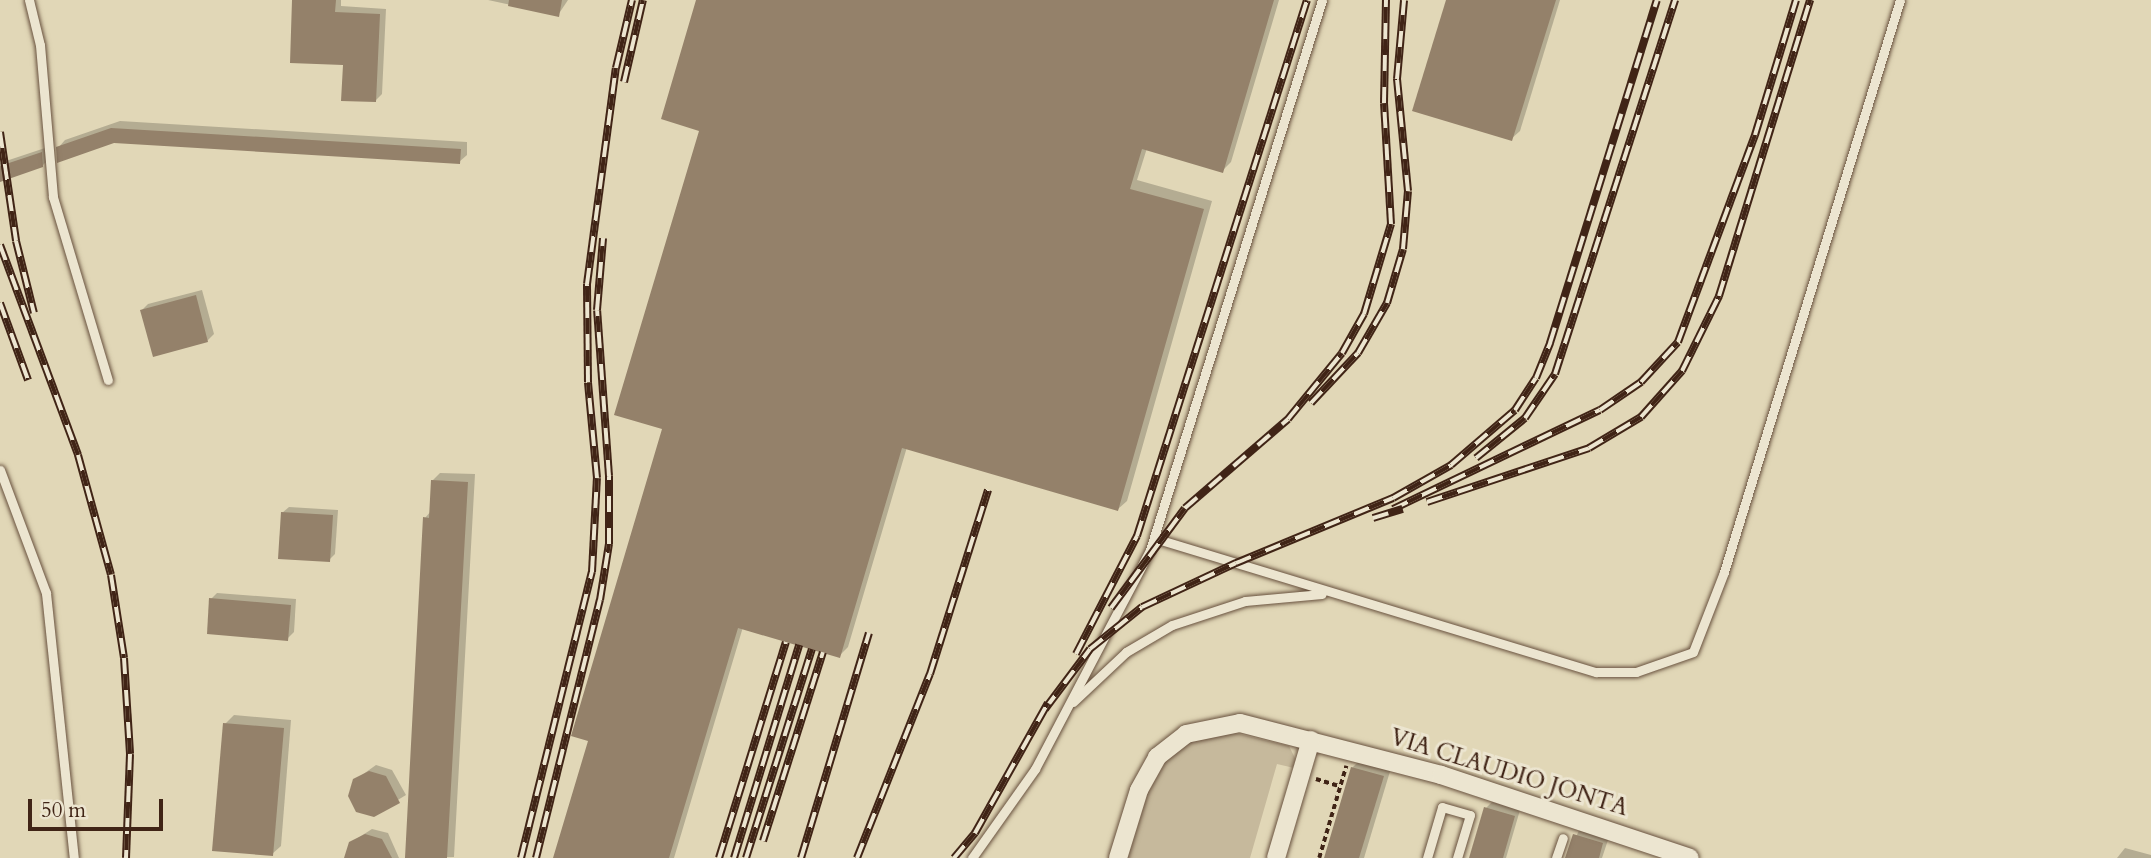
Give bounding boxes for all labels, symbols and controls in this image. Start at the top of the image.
street label: VIA CLAUDIO JONTA [1387,724,1631,822]
scale bar [32,784,166,828]
text: 50 m [41,796,86,825]

